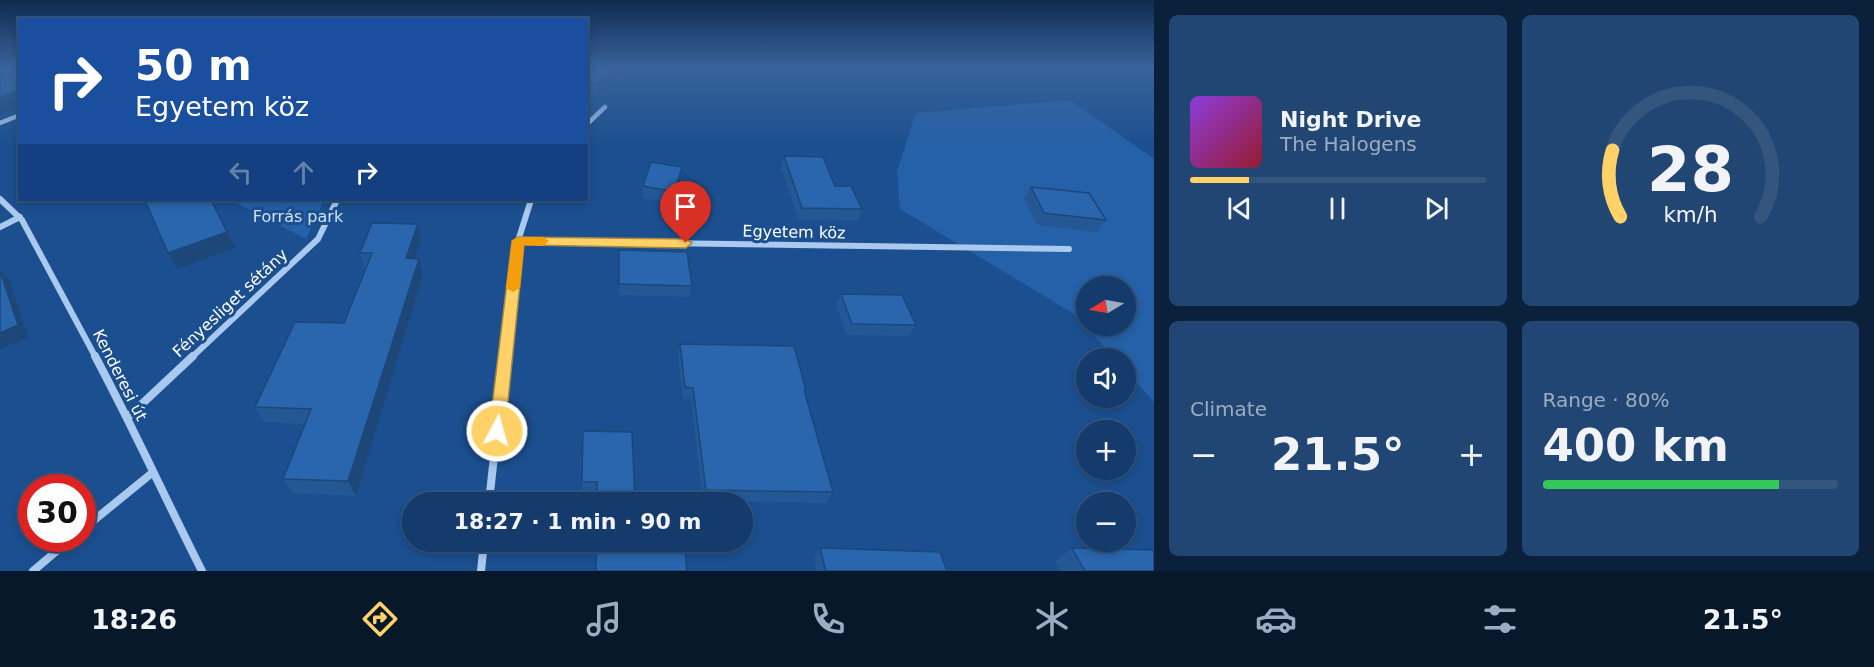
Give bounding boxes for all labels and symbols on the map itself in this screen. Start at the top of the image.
pin [660,181,711,243]
park label: Forrás park [253,207,344,226]
street label: Egyetem köz [742,222,846,242]
street label: Fényesliget sétány [169,245,291,361]
north arrow [1076,276,1136,336]
street label: Kenderesi út [89,326,151,424]
position arrow [465,399,529,463]
speed limit sign: 30 [18,474,96,552]

